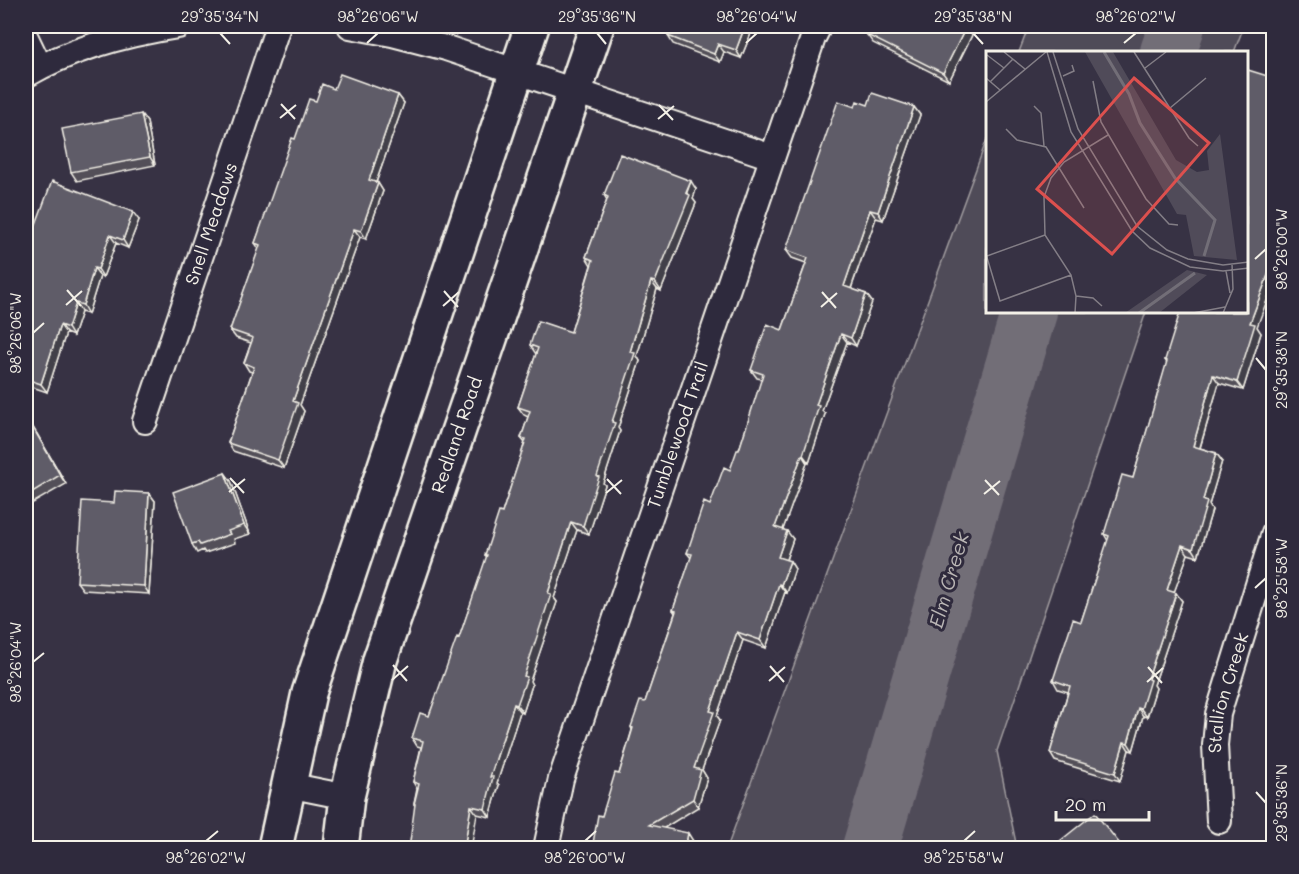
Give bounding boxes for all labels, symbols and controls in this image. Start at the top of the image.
text: 29°35'34"N [181,6,259,26]
text: 98°26'06"W [337,6,419,26]
text: 29°35'36"N [558,6,636,26]
text: 98°26'04"W [717,6,797,26]
text: 29°35'38"N [934,6,1012,26]
text: 98°26'02"W [1096,6,1176,26]
inset map [986,51,1248,314]
street label: Snell Meadows [179,159,242,288]
text: 98°26'00"W [1271,208,1291,290]
text: 98°26'06"W [5,292,25,374]
text: 29°35'38"N [1271,331,1291,409]
street label: Tumblewood Trail [641,358,713,512]
street label: Redland Road [425,373,487,496]
water label: Elm Creek [922,528,974,631]
text: 98°25'58"W [1271,538,1291,618]
text: 98°26'04"W [5,622,25,702]
street label: Stallion Creek [1202,629,1254,754]
text: 29°35'36"N [1271,764,1291,842]
scale bar [1056,784,1149,822]
text: 20 m [1065,792,1106,816]
text: 98°26'02"W [166,847,246,867]
text: 98°26'00"W [544,847,626,867]
text: 98°25'58"W [924,847,1004,867]

